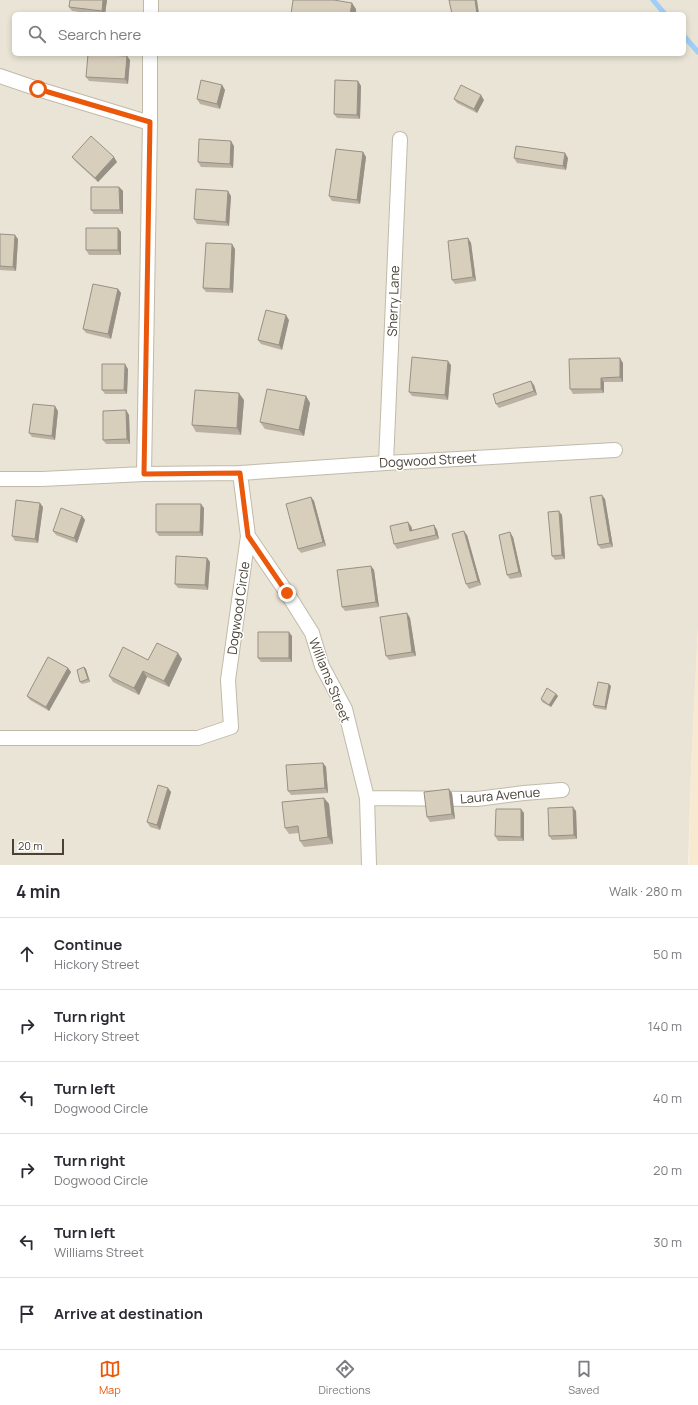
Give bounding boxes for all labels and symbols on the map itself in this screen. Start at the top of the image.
route start [29,80,47,98]
street label: Sherry Lane [383,265,403,337]
street label: Dogwood Street [379,448,477,472]
street label: Dogwood Circle [223,560,254,656]
route end [278,584,296,602]
street label: Williams Street [305,635,355,725]
street label: Laura Avenue [459,782,541,807]
scale bar [12,837,64,856]

